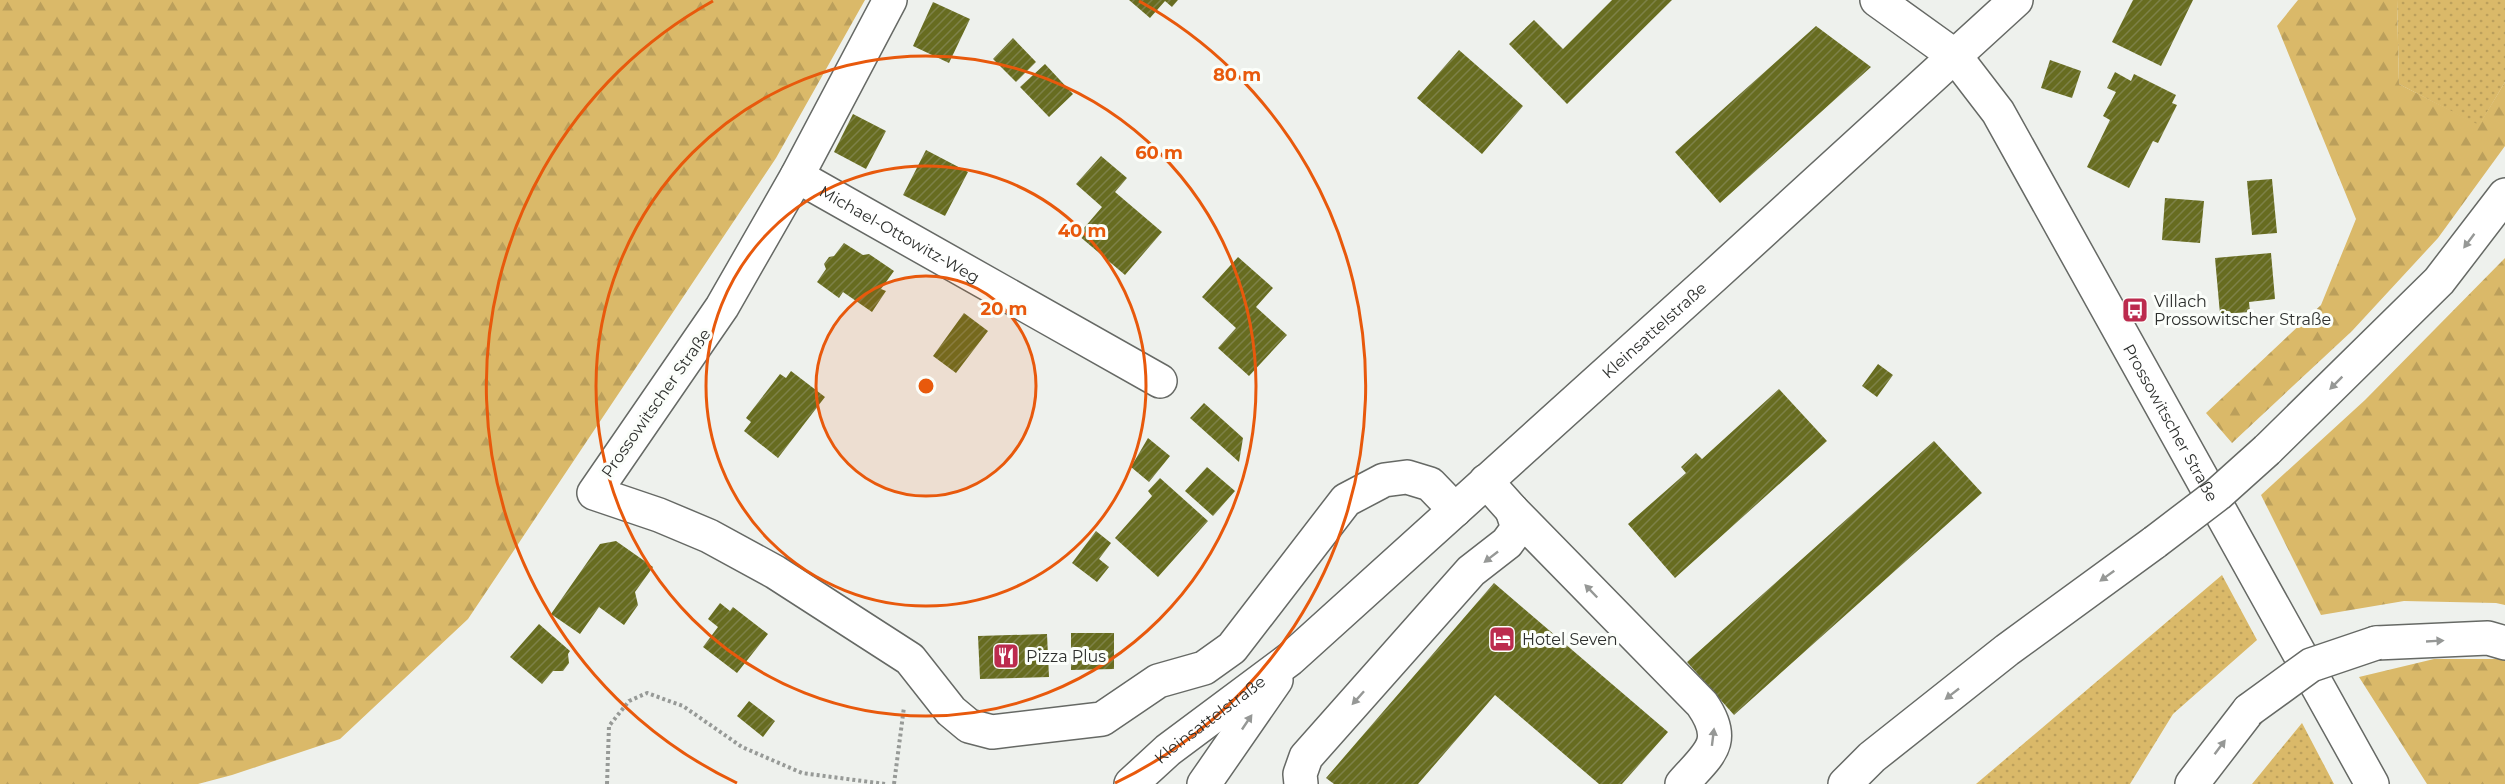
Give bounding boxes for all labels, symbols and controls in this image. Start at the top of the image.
text: 80 m [1213,64,1261,86]
text: 60 m [1135,142,1183,164]
street label: Michael-Ottowitz-Weg [816,181,983,287]
text: 40 m [1058,220,1106,242]
one-way arrow [2463,233,2476,249]
street label: Kleinsattelstraße [1598,278,1710,382]
place label: Villach Prossowitscher Straße [2154,292,2331,329]
bus stop icon: Villach Prossowitscher Straße [2120,295,2150,325]
text: 20 m [981,298,1027,320]
street label: Prossowitscher Straße [597,325,715,481]
street label: Prossowitscher Straße [2119,340,2222,505]
one-way arrow [2329,375,2343,390]
centre of rings [916,376,936,396]
one-way arrow [1483,550,1499,563]
one-way arrow [2100,570,2115,582]
one-way arrow [1585,585,1599,599]
hotel icon: Hotel Seven [1487,624,1517,654]
place label: Hotel Seven [1522,630,1618,649]
one-way arrow [2425,636,2444,645]
restaurant icon: Pizza Plus [991,641,1021,671]
place label: Pizza Plus [1026,647,1106,666]
street label: Kleinsattelstraße [1150,671,1269,767]
one-way arrow [1944,687,1960,700]
one-way arrow [1351,691,1365,706]
one-way arrow [1241,714,1253,730]
one-way arrow [1708,727,1718,746]
one-way arrow [2214,739,2226,755]

